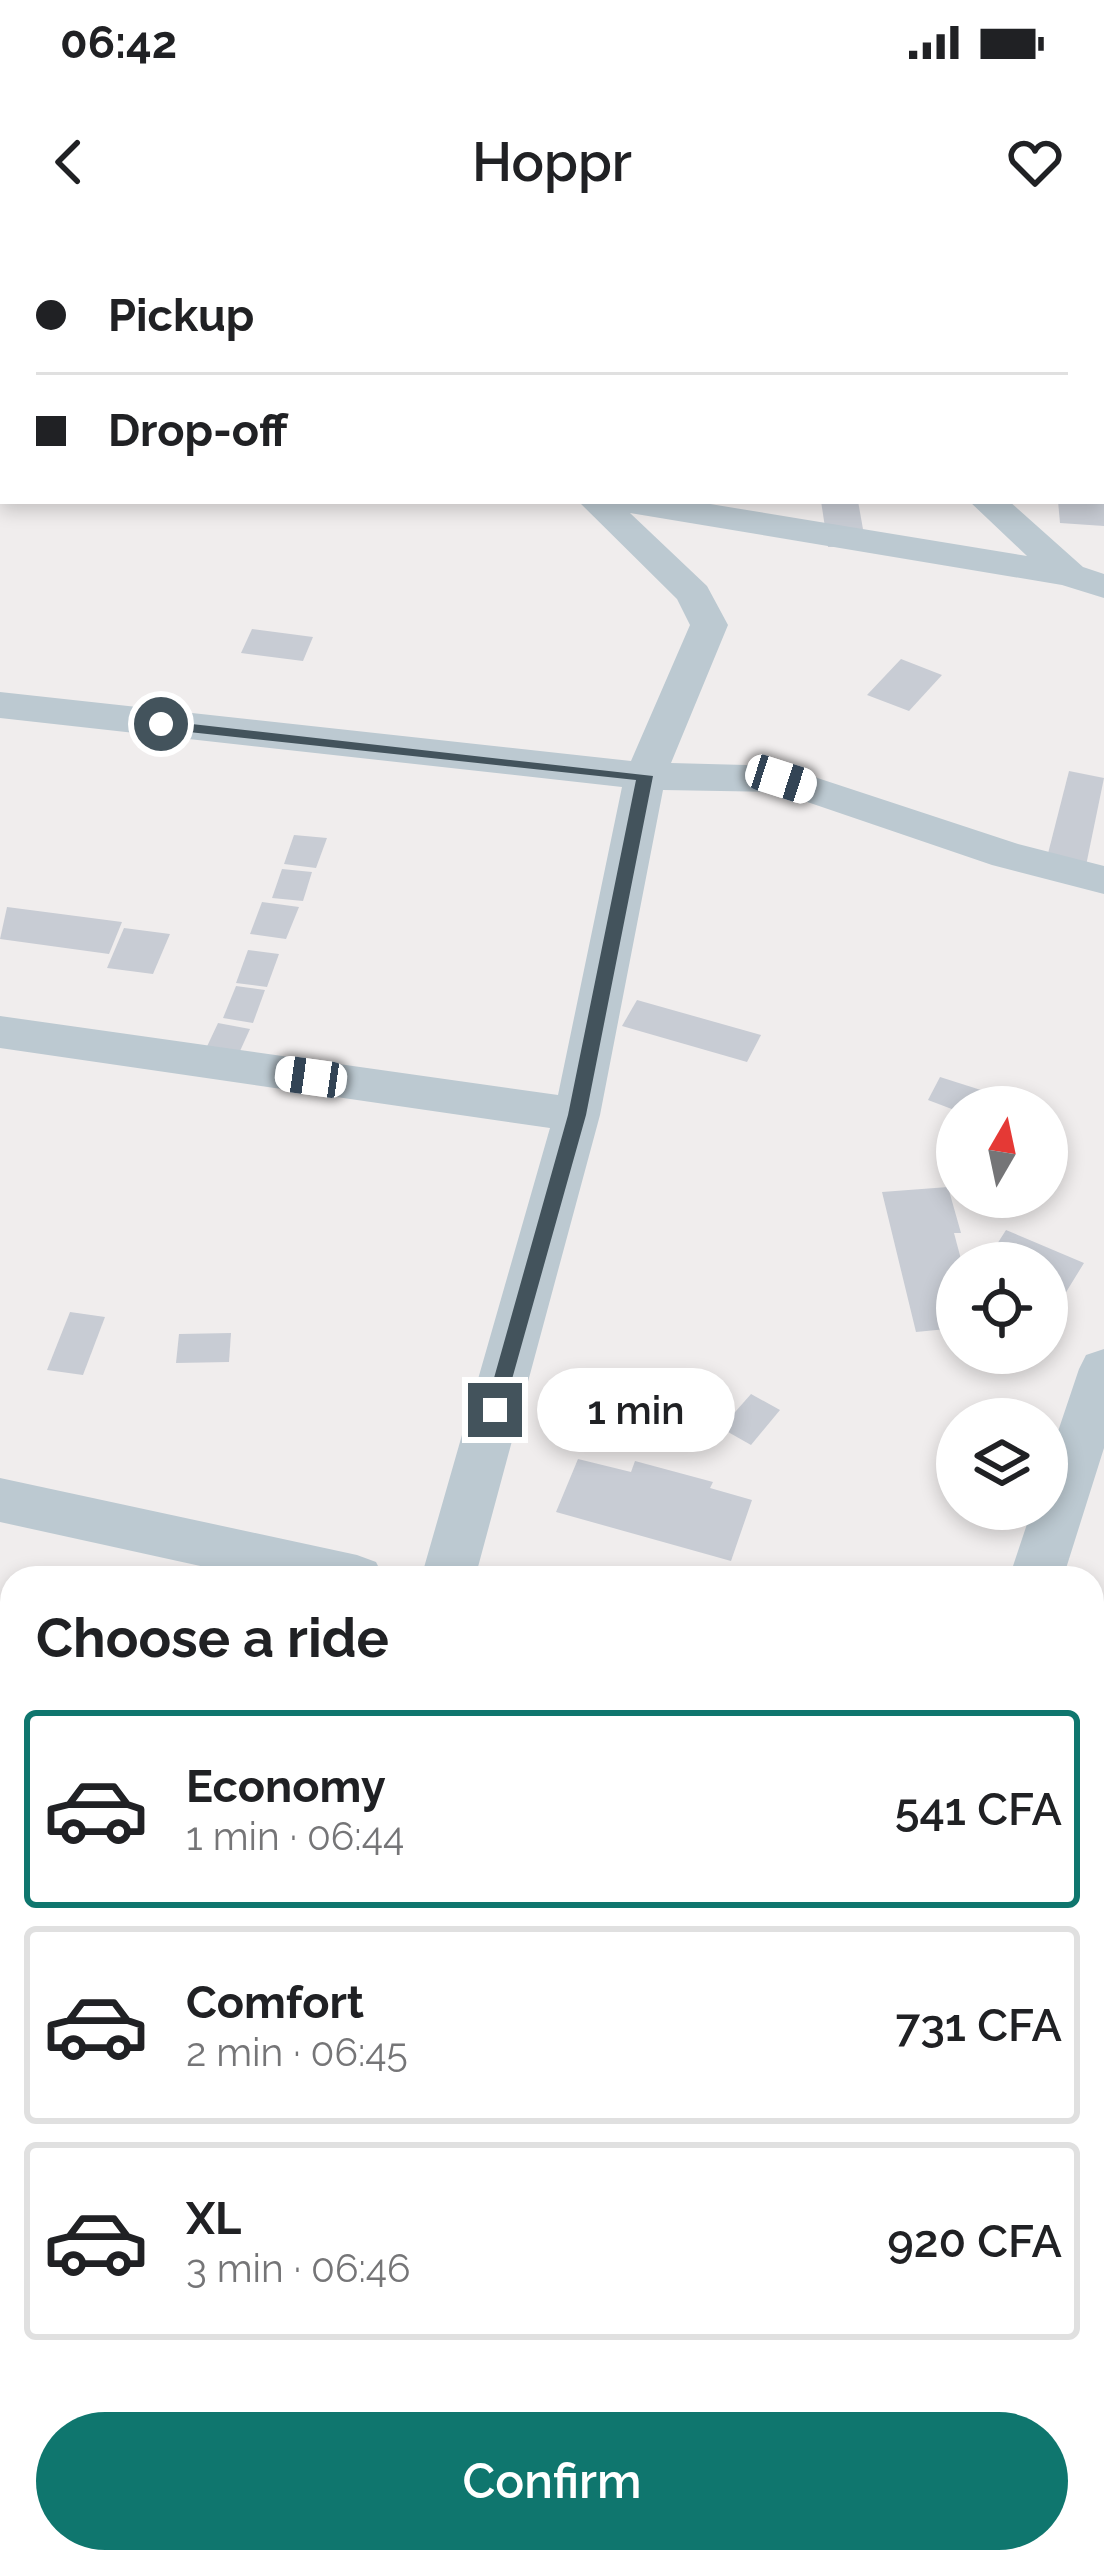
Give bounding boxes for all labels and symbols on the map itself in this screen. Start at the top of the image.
route start [134,697,188,751]
car [741,751,821,807]
car [273,1054,349,1100]
north arrow [936,1086,1068,1218]
callout: 1 min [537,1368,735,1452]
route end [468,1383,522,1437]

